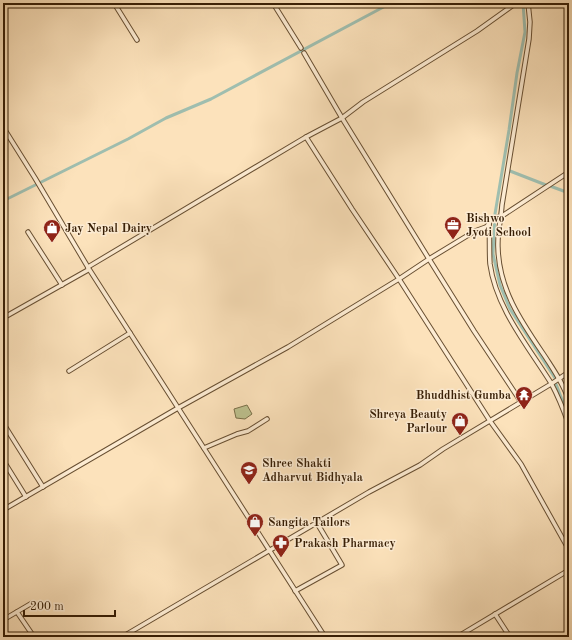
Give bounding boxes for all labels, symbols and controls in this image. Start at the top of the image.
place label: Bishwo Jyoti School [466,213,531,239]
office icon: Bishwo Jyoti School [443,215,463,240]
shop icon: Jay Nepal Dairy [42,218,62,243]
place label: Jay Nepal Dairy [65,223,152,235]
temple icon: Bhuddhist Gumba [514,385,534,410]
place label: Bhuddhist Gumba [416,390,511,402]
place label: Shreya Beauty Parlour [369,409,447,435]
shop icon: Shreya Beauty Parlour [450,411,470,436]
place label: Shree Shakti Adharvut Bidhyala [262,458,363,484]
school or university icon: Shree Shakti Adharvut Bidhyala [239,460,259,485]
shop icon: Sangita Tailors [245,512,265,537]
place label: Sangita Tailors [268,517,350,529]
pharmacy icon: Prakash Pharmacy [271,533,291,558]
place label: Prakash Pharmacy [294,538,396,550]
scale bar [24,592,115,618]
text: 200 m [30,601,64,613]

